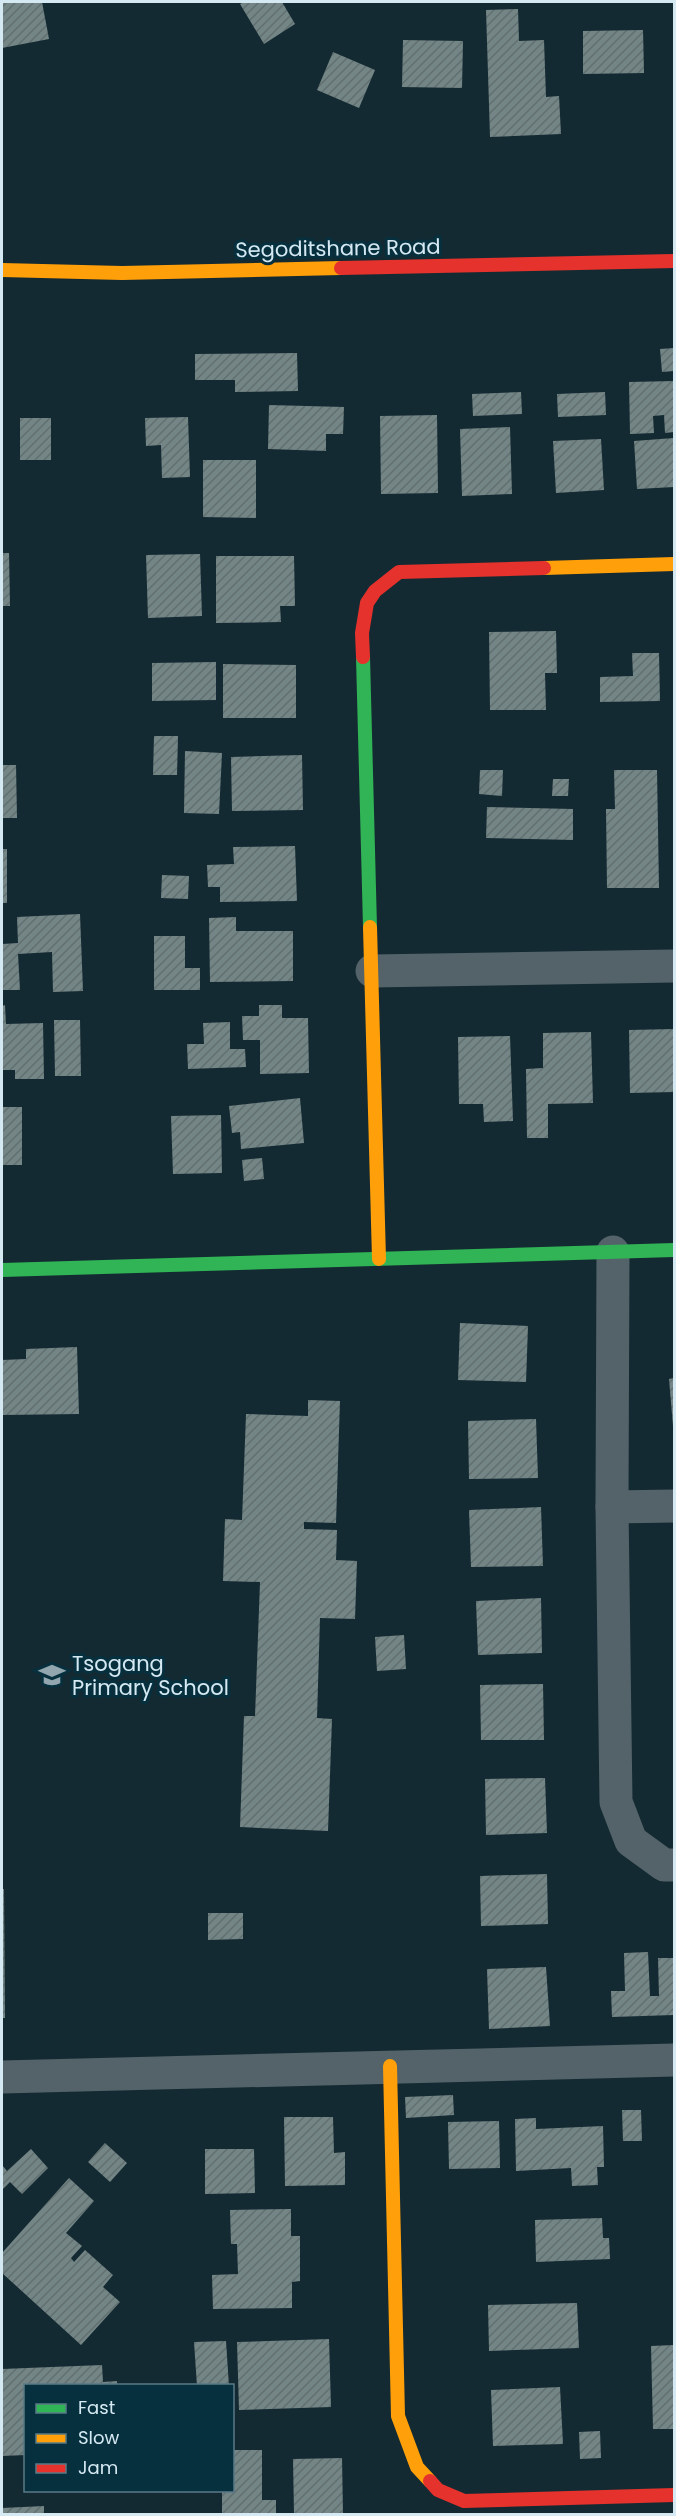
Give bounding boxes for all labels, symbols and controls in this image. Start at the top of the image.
street label: Segoditshane Road [235,232,441,264]
place label: Tsogang Primary School [72,1649,229,1702]
school or university icon: Tsogang Primary School [37,1660,67,1690]
legend [24,2384,234,2492]
text: Fast [78,2395,115,2420]
text: Slow [78,2425,120,2450]
text: Jam [78,2455,118,2480]

